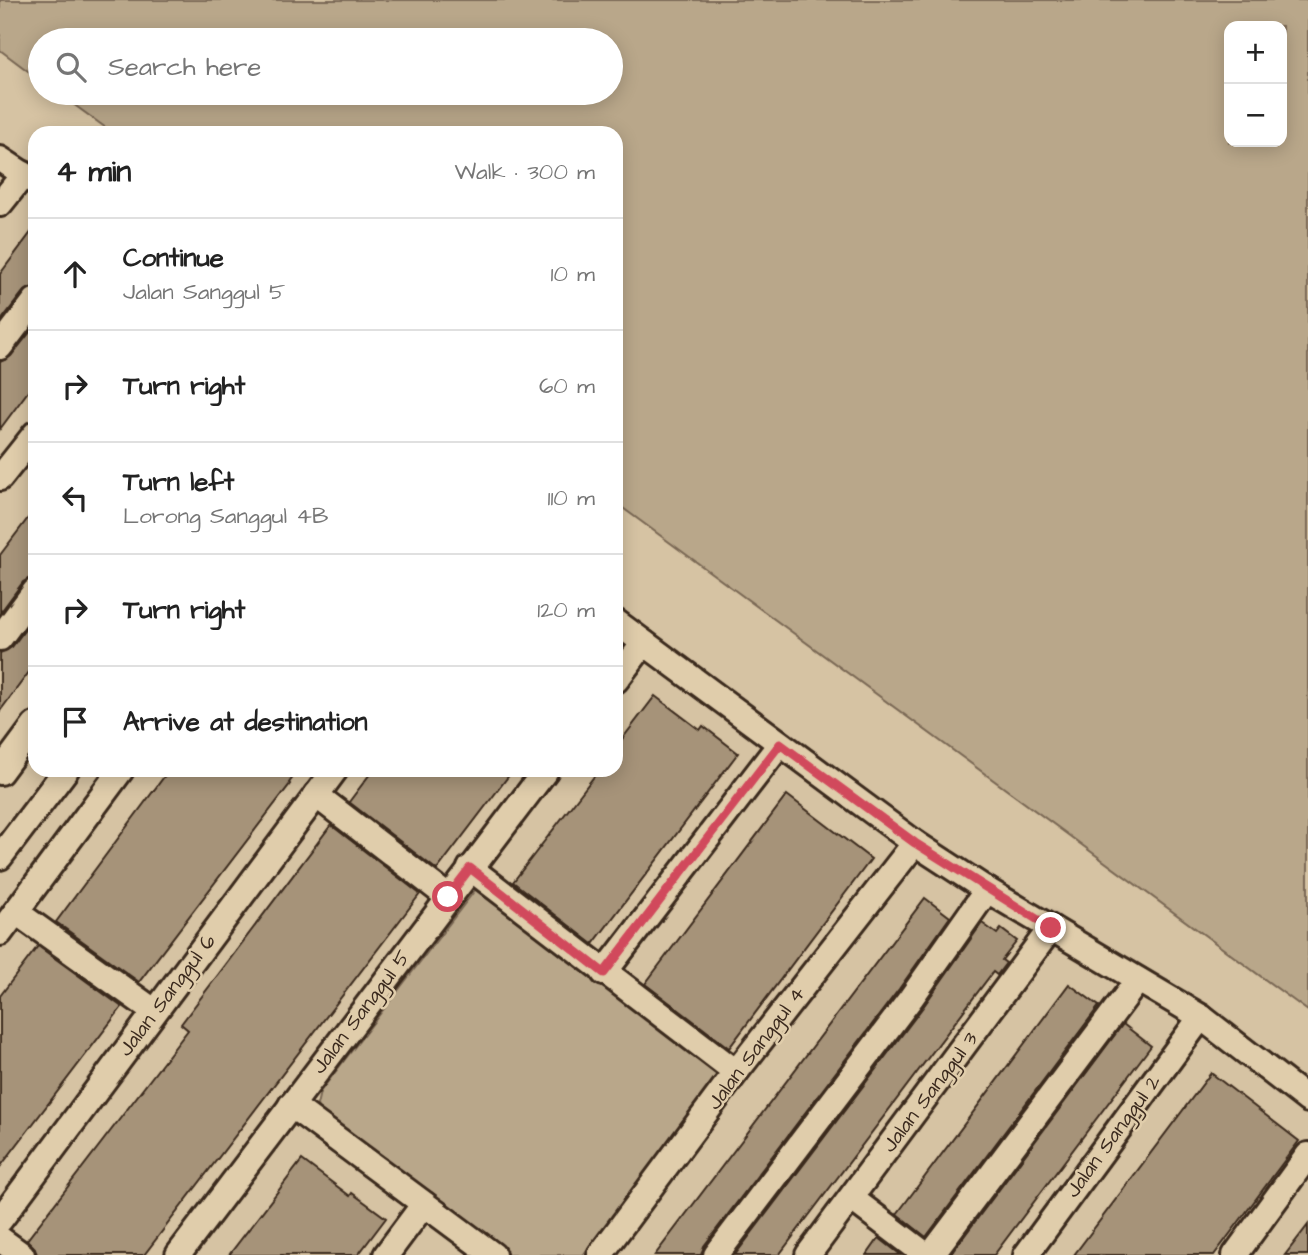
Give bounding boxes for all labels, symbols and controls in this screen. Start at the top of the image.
map controls [1224,21,1287,147]
button: + [1224,21,1287,84]
search box [28,28,623,105]
icon: search [52,48,90,86]
text: Search here [108,49,261,85]
button: − [1224,84,1287,147]
text: 4 min [56,151,131,193]
text: Walk · 300 m [454,156,595,188]
text: Continue [123,240,224,276]
icon: ahead [56,255,94,293]
text: 10 m [550,258,595,290]
text: Jalan Sanggul 5 [123,276,285,308]
icon: right [56,367,94,405]
text: Turn right [123,368,245,404]
text: 60 m [539,370,595,402]
text: Turn left [123,464,234,500]
icon: left [56,479,94,517]
text: 110 m [547,482,595,514]
text: Lorong Sanggul 4B [123,500,328,532]
icon: right [56,591,94,629]
text: Turn right [123,592,245,628]
text: 120 m [537,594,595,626]
icon: arrive [56,703,94,741]
text: Arrive at destination [123,704,368,740]
route start [432,881,463,912]
route end [1035,912,1066,943]
street label: Jalan Sanggul 6 [111,928,224,1063]
street label: Jalan Sanggul 5 [305,944,419,1081]
street label: Jalan Sanggul 4 [700,980,814,1117]
street label: Jalan Sanggul 3 [875,1025,987,1159]
street label: Jalan Sanggul 2 [1059,1069,1169,1205]

